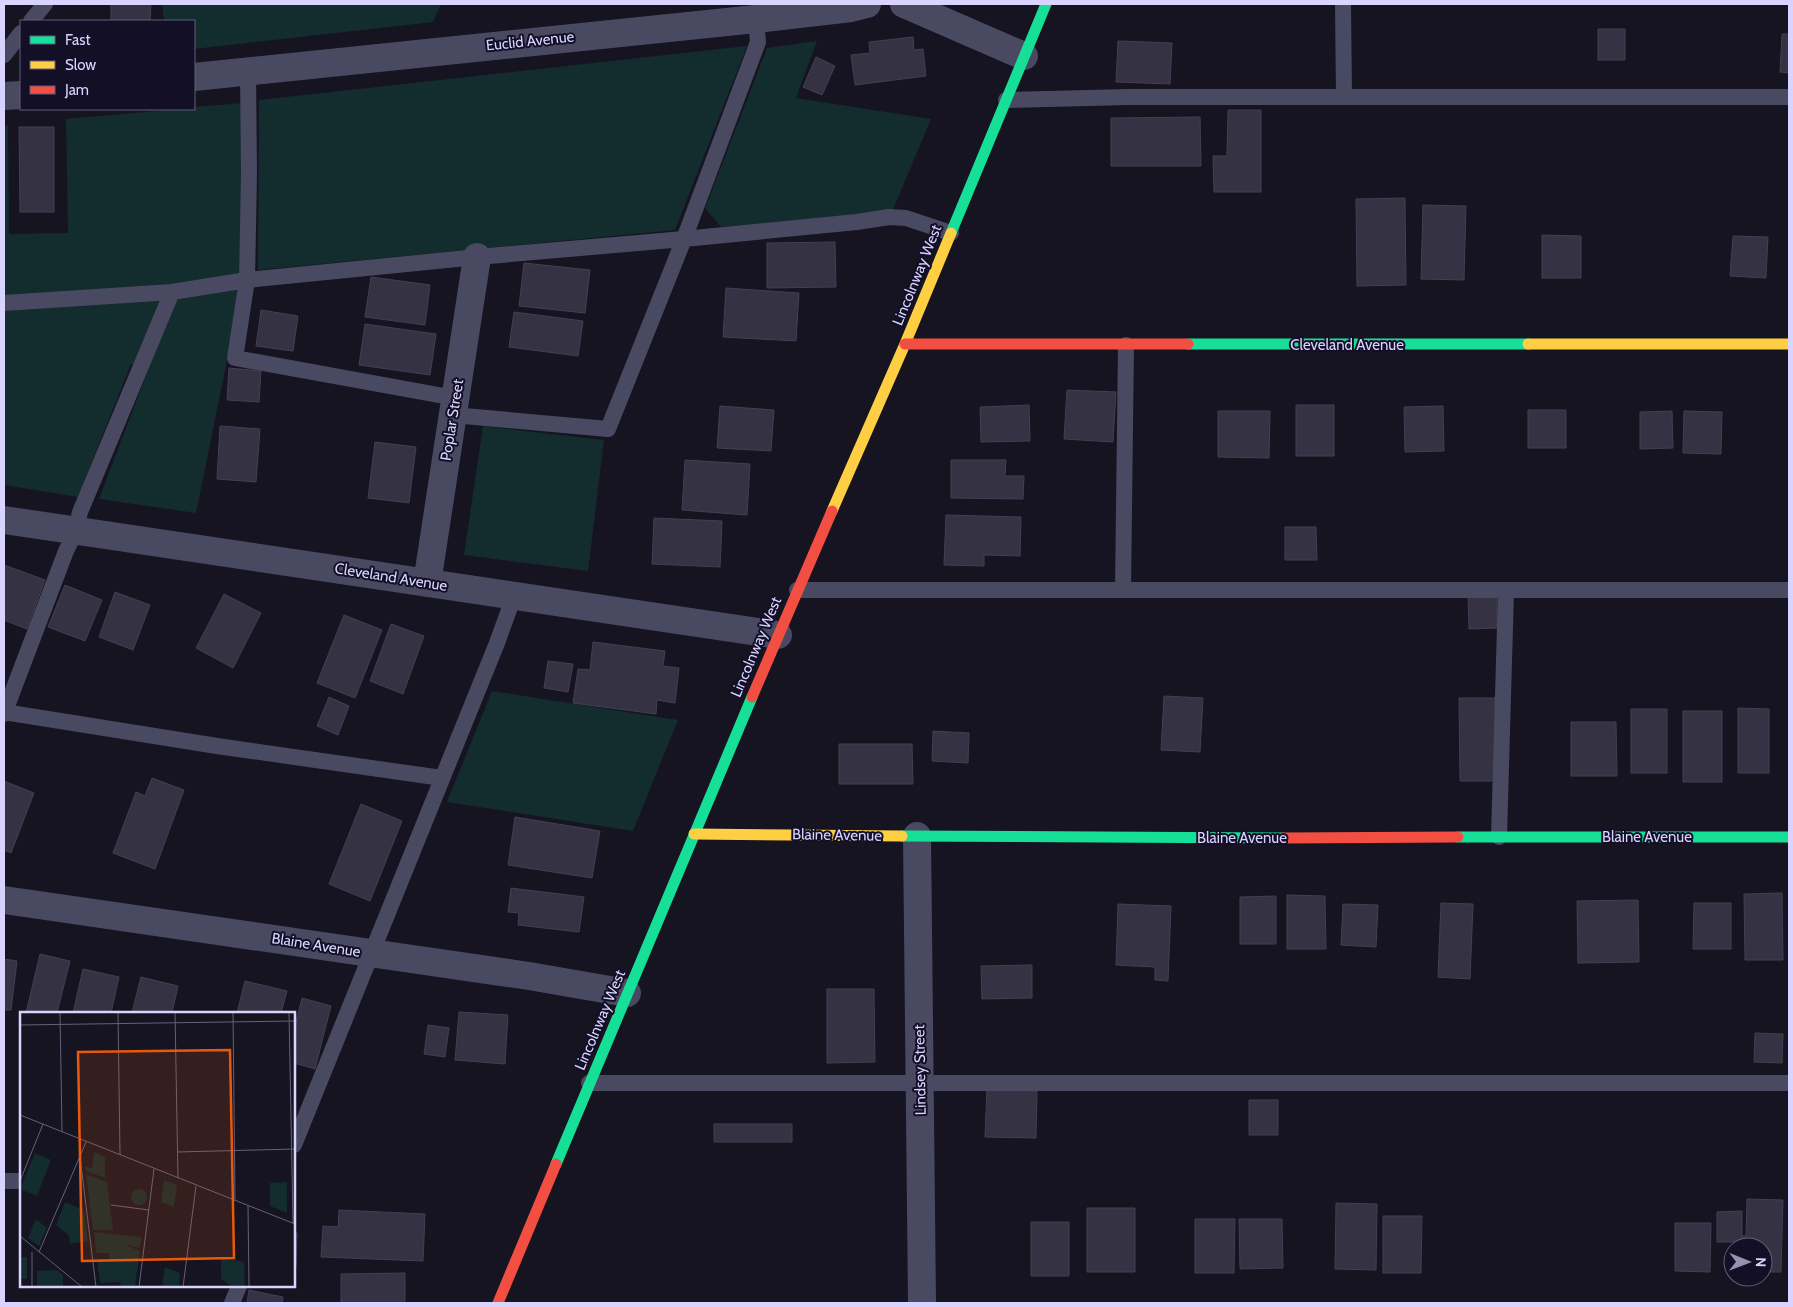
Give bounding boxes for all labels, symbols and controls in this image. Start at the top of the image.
legend [20,20,195,110]
street label: Euclid Avenue [485,27,575,55]
text: Fast [65,31,90,49]
text: Slow [65,56,96,74]
text: Jam [64,81,89,99]
street label: Lincolnway West [889,222,945,328]
street label: Cleveland Avenue [1290,336,1404,354]
street label: Poplar Street [437,378,467,462]
street label: Cleveland Avenue [333,559,449,595]
street label: Lincolnway West [727,594,785,700]
street label: Blaine Avenue [792,825,882,845]
street label: Blaine Avenue [1602,828,1692,846]
street label: Blaine Avenue [1197,829,1287,847]
street label: Blaine Avenue [270,929,362,961]
street label: Lincolnway West [571,967,629,1073]
inset map [20,1012,295,1287]
street label: Lindsey Street [910,1024,930,1116]
north arrow [1723,1237,1773,1287]
text: N [1752,1257,1770,1267]

